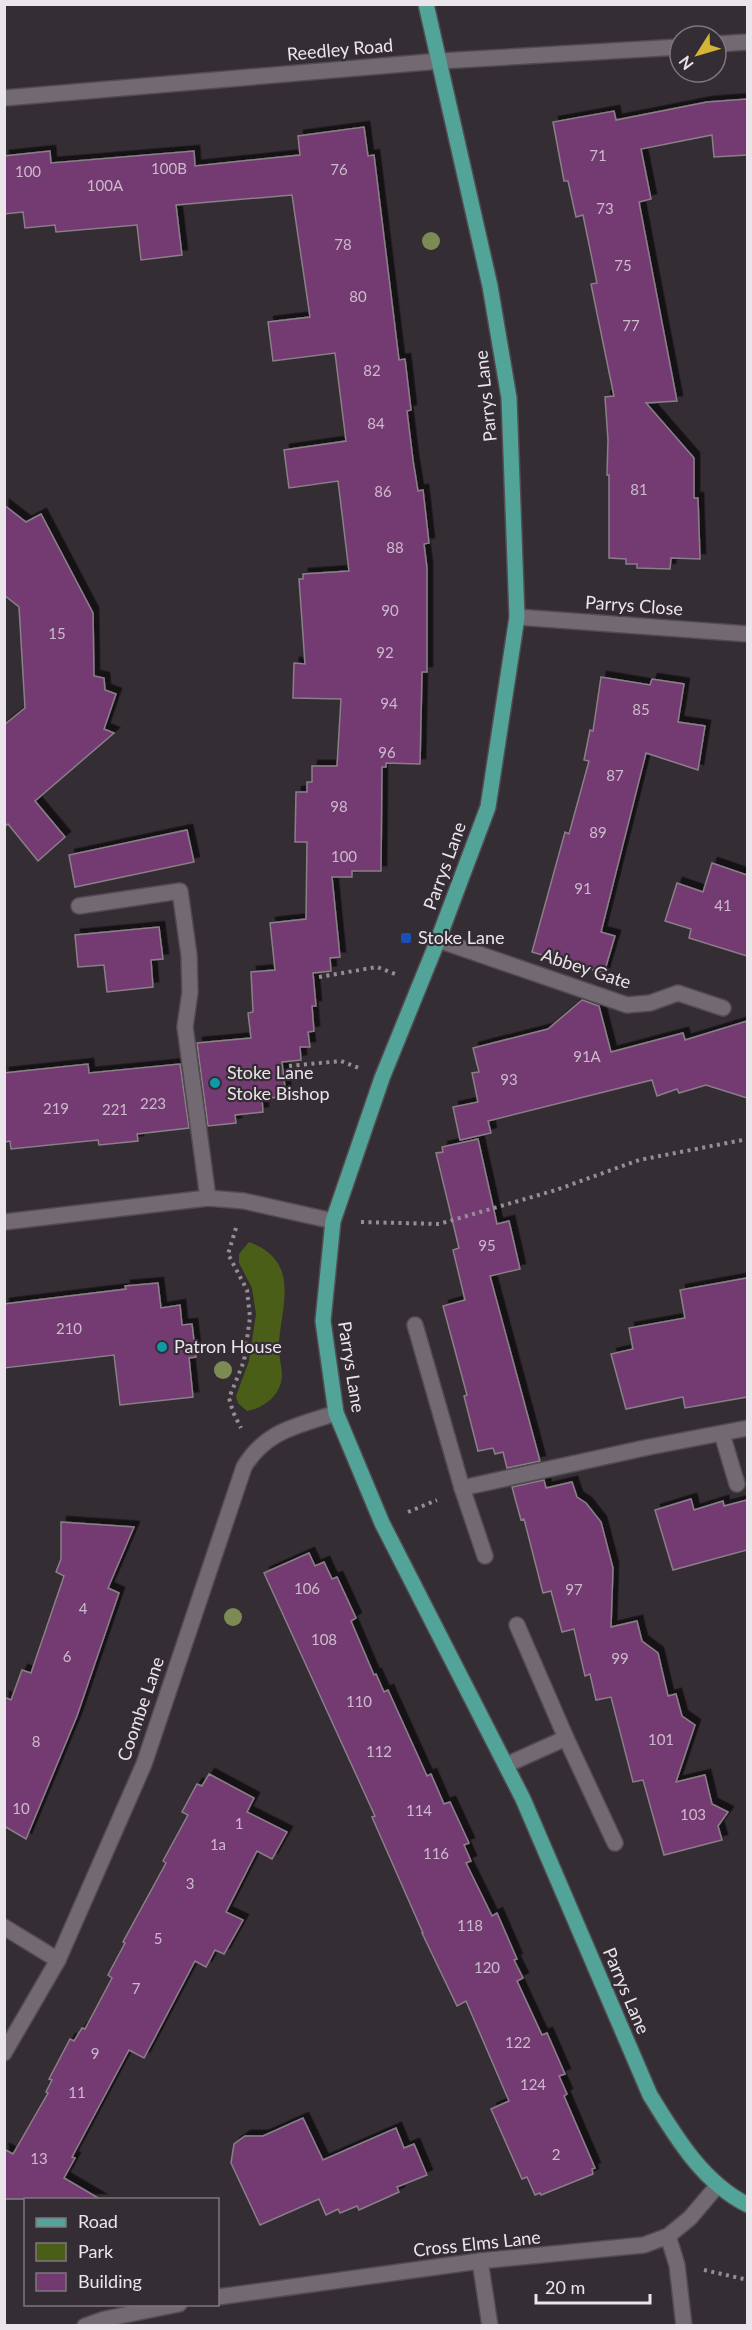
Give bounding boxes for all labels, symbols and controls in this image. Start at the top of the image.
north arrow [668,24,728,84]
street label: Reedley Road [286,33,394,65]
text: N [674,53,697,74]
house number: 71 [589,146,607,164]
house number: 100B [151,159,187,177]
house number: 76 [330,160,348,178]
house number: 100 [15,162,41,180]
house number: 100A [87,176,124,194]
house number: 73 [596,199,614,217]
house number: 78 [334,235,352,253]
house number: 75 [614,256,632,274]
house number: 80 [349,287,367,305]
house number: 77 [622,316,640,334]
street label: Parrys Lane [469,349,501,443]
house number: 82 [363,361,381,379]
house number: 84 [367,414,385,432]
house number: 81 [630,480,648,498]
house number: 86 [374,482,392,500]
house number: 88 [386,538,404,556]
street label: Parrys Close [584,591,684,619]
house number: 90 [381,601,399,619]
house number: 15 [48,624,66,642]
house number: 92 [376,643,394,661]
house number: 94 [380,694,398,712]
house number: 85 [632,700,650,718]
house number: 96 [378,743,396,761]
house number: 87 [606,766,624,784]
house number: 98 [330,797,348,815]
street label: Parrys Lane [418,819,470,913]
house number: 89 [589,823,607,841]
house number: 100 [331,847,357,865]
house number: 91 [574,879,592,897]
house number: 41 [714,896,732,914]
place label: Stoke Lane [418,926,504,948]
marker: Stoke Lane [399,931,413,945]
street label: Abbey Gate [539,943,634,993]
house number: 91A [573,1047,602,1065]
place label: Stoke Lane Stoke Bishop [227,1061,330,1104]
house number: 93 [500,1070,518,1088]
marker: Stoke Lane Stoke Bishop [208,1076,222,1090]
house number: 223 [140,1094,166,1112]
house number: 219 [43,1099,69,1117]
house number: 221 [102,1100,128,1118]
house number: 95 [478,1236,496,1254]
house number: 210 [56,1319,82,1337]
street label: Parrys Lane [334,1320,370,1414]
place label: Patron House [174,1335,282,1357]
marker: Patron House [155,1340,169,1354]
house number: 106 [294,1579,320,1597]
house number: 97 [565,1580,583,1598]
house number: 4 [79,1599,88,1617]
house number: 108 [311,1630,337,1648]
house number: 6 [63,1647,72,1665]
house number: 99 [611,1649,629,1667]
street label: Coombe Lane [112,1654,168,1764]
house number: 110 [346,1692,372,1710]
house number: 101 [648,1730,674,1748]
house number: 8 [32,1732,40,1750]
house number: 112 [366,1742,392,1760]
house number: 10 [12,1799,30,1817]
house number: 114 [406,1801,432,1819]
house number: 103 [680,1805,706,1823]
house number: 1 [235,1814,243,1832]
house number: 1a [210,1835,226,1853]
house number: 116 [423,1844,449,1862]
house number: 3 [186,1874,194,1892]
house number: 118 [457,1916,483,1934]
house number: 5 [154,1929,162,1947]
street label: Parrys Lane [599,1944,655,2037]
house number: 120 [474,1958,500,1976]
house number: 7 [132,1979,141,1997]
house number: 122 [505,2033,531,2051]
house number: 9 [91,2044,99,2062]
house number: 124 [520,2075,546,2093]
house number: 11 [68,2083,86,2101]
house number: 2 [552,2145,560,2163]
house number: 13 [30,2149,48,2167]
legend [24,2198,219,2306]
text: Road [78,2210,118,2232]
street label: Cross Elms Lane [412,2225,542,2261]
text: Park [78,2240,114,2262]
scale bar [536,2267,650,2305]
text: Building [78,2270,142,2292]
text: 20 m [545,2276,585,2298]

